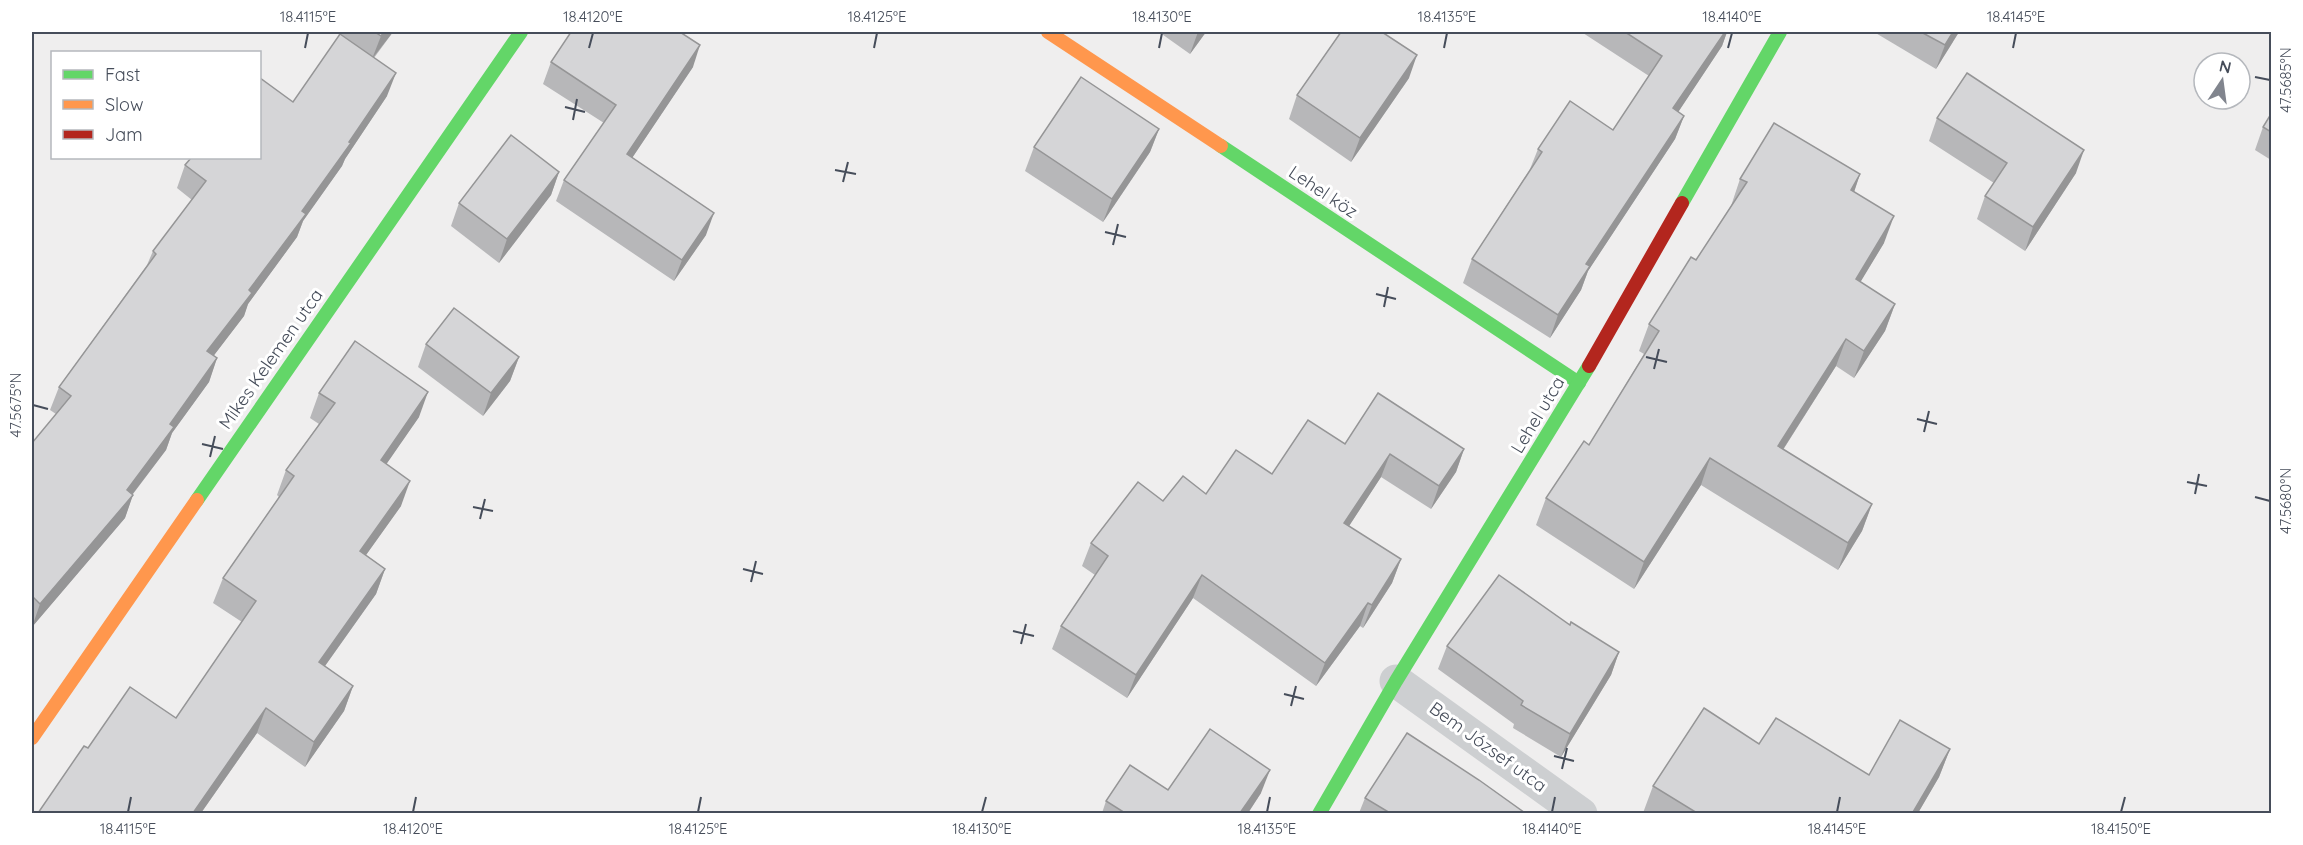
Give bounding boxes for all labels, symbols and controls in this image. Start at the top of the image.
text: 18.4115°E [280,7,336,26]
text: 18.4120°E [563,7,623,26]
text: 18.4125°E [847,7,907,26]
text: 18.4130°E [1132,7,1192,26]
text: 18.4135°E [1418,7,1476,26]
text: 18.4140°E [1702,7,1762,26]
text: 18.4145°E [1987,7,2045,26]
text: 47.5685°N [2276,47,2295,113]
legend [51,51,261,159]
north arrow [2192,51,2252,111]
text: N [2217,55,2233,77]
text: Fast [105,63,140,86]
text: Slow [105,93,143,116]
text: Jam [105,123,143,146]
street label: Lehel köz [1284,160,1362,223]
street label: Mikes Kelemen utca [214,284,328,433]
street label: Lehel utca [1506,372,1569,457]
text: 47.5675°N [6,373,25,437]
text: 47.5680°N [2276,468,2295,534]
street label: Bem József utca [1425,696,1551,797]
text: 18.4115°E [100,819,156,838]
text: 18.4120°E [383,819,443,838]
text: 18.4125°E [668,819,728,838]
text: 18.4130°E [952,819,1012,838]
text: 18.4135°E [1238,819,1296,838]
text: 18.4140°E [1522,819,1582,838]
text: 18.4145°E [1808,819,1866,838]
text: 18.4150°E [2091,819,2151,838]

